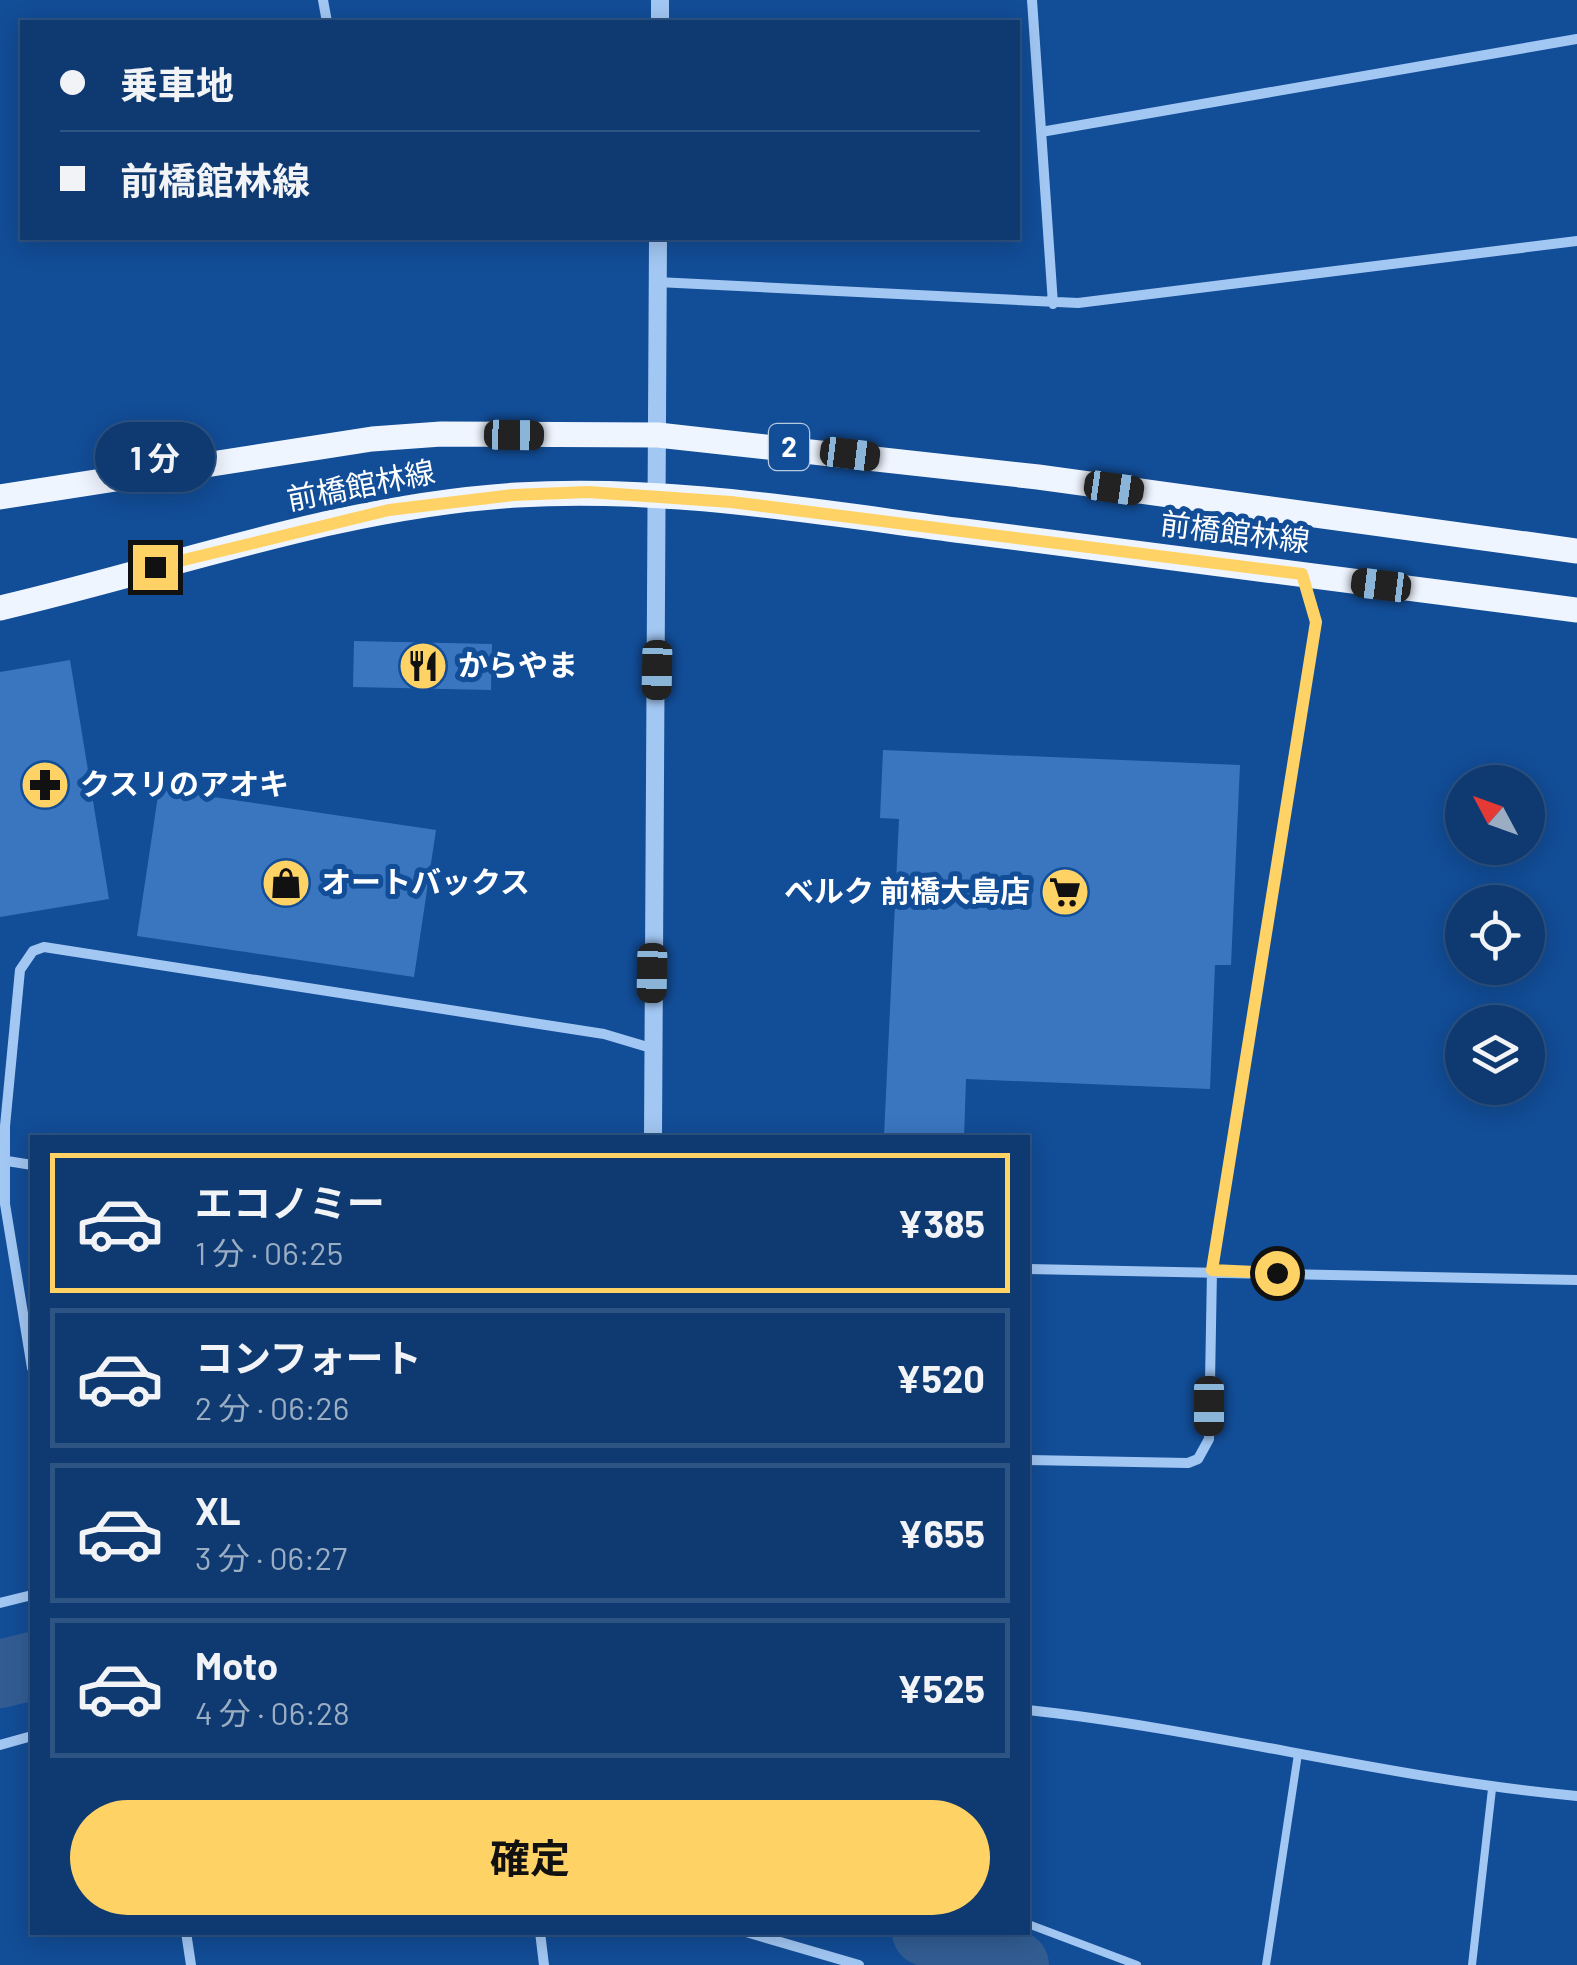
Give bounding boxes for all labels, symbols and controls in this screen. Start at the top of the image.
text: 乗車地 [120,61,234,107]
text: 前橋館林線 [120,157,310,203]
car [484,419,544,451]
callout: 1 分 [95,422,215,492]
road number: 2 [769,424,809,470]
car [818,435,882,473]
text: 1 分 [130,438,180,476]
street label: 前橋館林線 [284,452,438,516]
car [1082,469,1146,507]
street label: 前橋館林線 [1159,504,1312,558]
route end [133,545,178,590]
car [1349,566,1413,604]
restaurant icon: からやま [397,640,449,692]
car [641,640,673,700]
place label: からやま [458,646,578,682]
pharmacy icon: クスリのアオキ [19,759,71,811]
place label: クスリのアオキ [80,765,289,801]
north arrow [1445,765,1545,865]
map controls [1445,765,1545,1105]
shop icon: オートバックス [260,857,312,909]
place label: オートバックス [321,863,530,899]
supermarket icon: ベルク 前橋大島店 [1039,866,1091,918]
place label: ベルク 前橋大島店 [784,872,1030,908]
button: locate [1445,885,1545,985]
car [636,943,668,1003]
button: layers [1445,1005,1545,1105]
icon: car [75,1178,165,1268]
text: エコノミー [195,1179,385,1225]
text: ¥385 [897,1200,985,1246]
text: 1 分 · 06:25 [195,1233,343,1271]
route start [1255,1251,1300,1296]
icon: car [75,1333,165,1423]
text: コンフォート [195,1334,422,1380]
text: ¥520 [896,1355,985,1401]
car [1194,1376,1224,1436]
text: 2 分 · 06:26 [195,1388,349,1426]
text: XL [195,1487,241,1533]
icon: car [75,1488,165,1578]
text: ¥655 [898,1510,985,1556]
text: 3 分 · 06:27 [195,1538,347,1576]
text: Moto [195,1642,278,1688]
icon: car [75,1643,165,1733]
text: ¥525 [897,1665,985,1711]
text: 4 分 · 06:28 [195,1693,350,1731]
button: 確定 [70,1800,990,1915]

